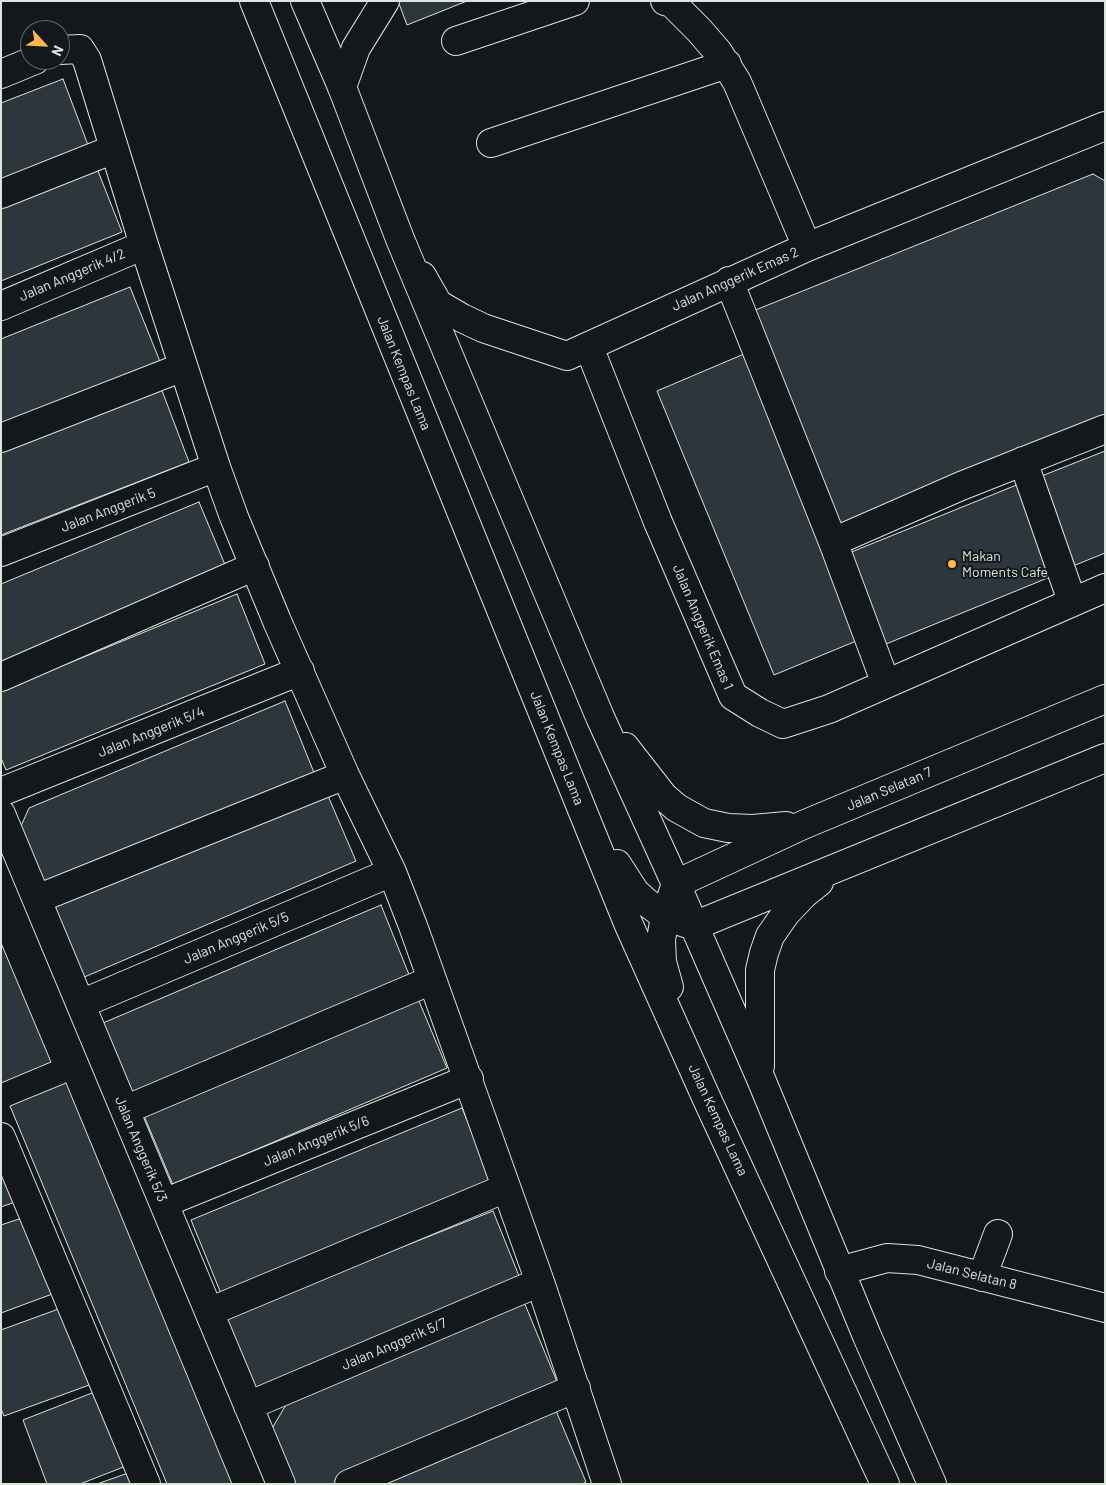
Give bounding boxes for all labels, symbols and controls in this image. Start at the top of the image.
north arrow [20,20,70,70]
text: N [48,43,68,59]
street label: Jalan Anggerik Emas 2 [669,243,801,315]
street label: Jalan Anggerik 4/2 [16,245,128,305]
street label: Jalan Kempas Lama [373,313,435,433]
street label: Jalan Anggerik 5 [58,484,158,536]
place label: Makan Moments Cafe [962,548,1048,580]
marker: Makan Moments Cafe [946,558,958,570]
street label: Jalan Anggerik Emas 1 [669,562,737,692]
street label: Jalan Kempas Lama [526,688,588,808]
street label: Jalan Anggerik 5/4 [95,703,207,761]
street label: Jalan Selatan 7 [844,763,934,815]
street label: Jalan Anggerik 5/5 [181,908,291,968]
street label: Jalan Kempas Lama [685,1061,751,1179]
street label: Jalan Anggerik 5/3 [111,1094,171,1204]
street label: Jalan Anggerik 5/6 [261,1112,371,1170]
street label: Jalan Selatan 8 [925,1255,1019,1293]
street label: Jalan Anggerik 5/7 [339,1314,449,1374]

